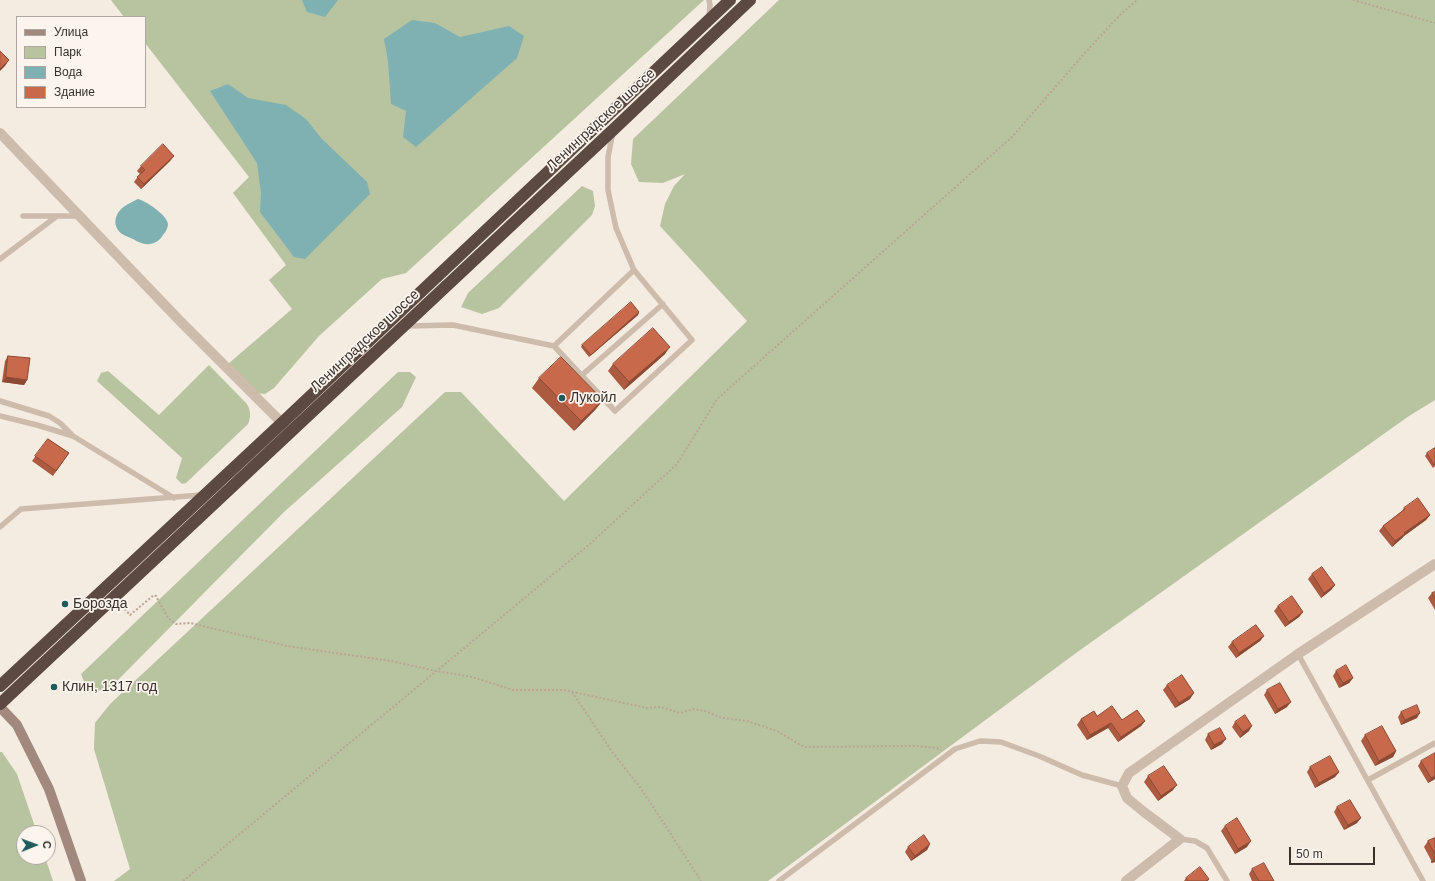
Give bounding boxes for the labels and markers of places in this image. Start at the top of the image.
place label: Лукойл [570,390,616,406]
marker: Лукойл [557,393,567,403]
place label: Борозда [73,596,127,612]
marker: Борозда [60,599,70,609]
place label: Клин, 1317 год [62,679,157,695]
marker: Клин, 1317 год [49,682,59,692]

